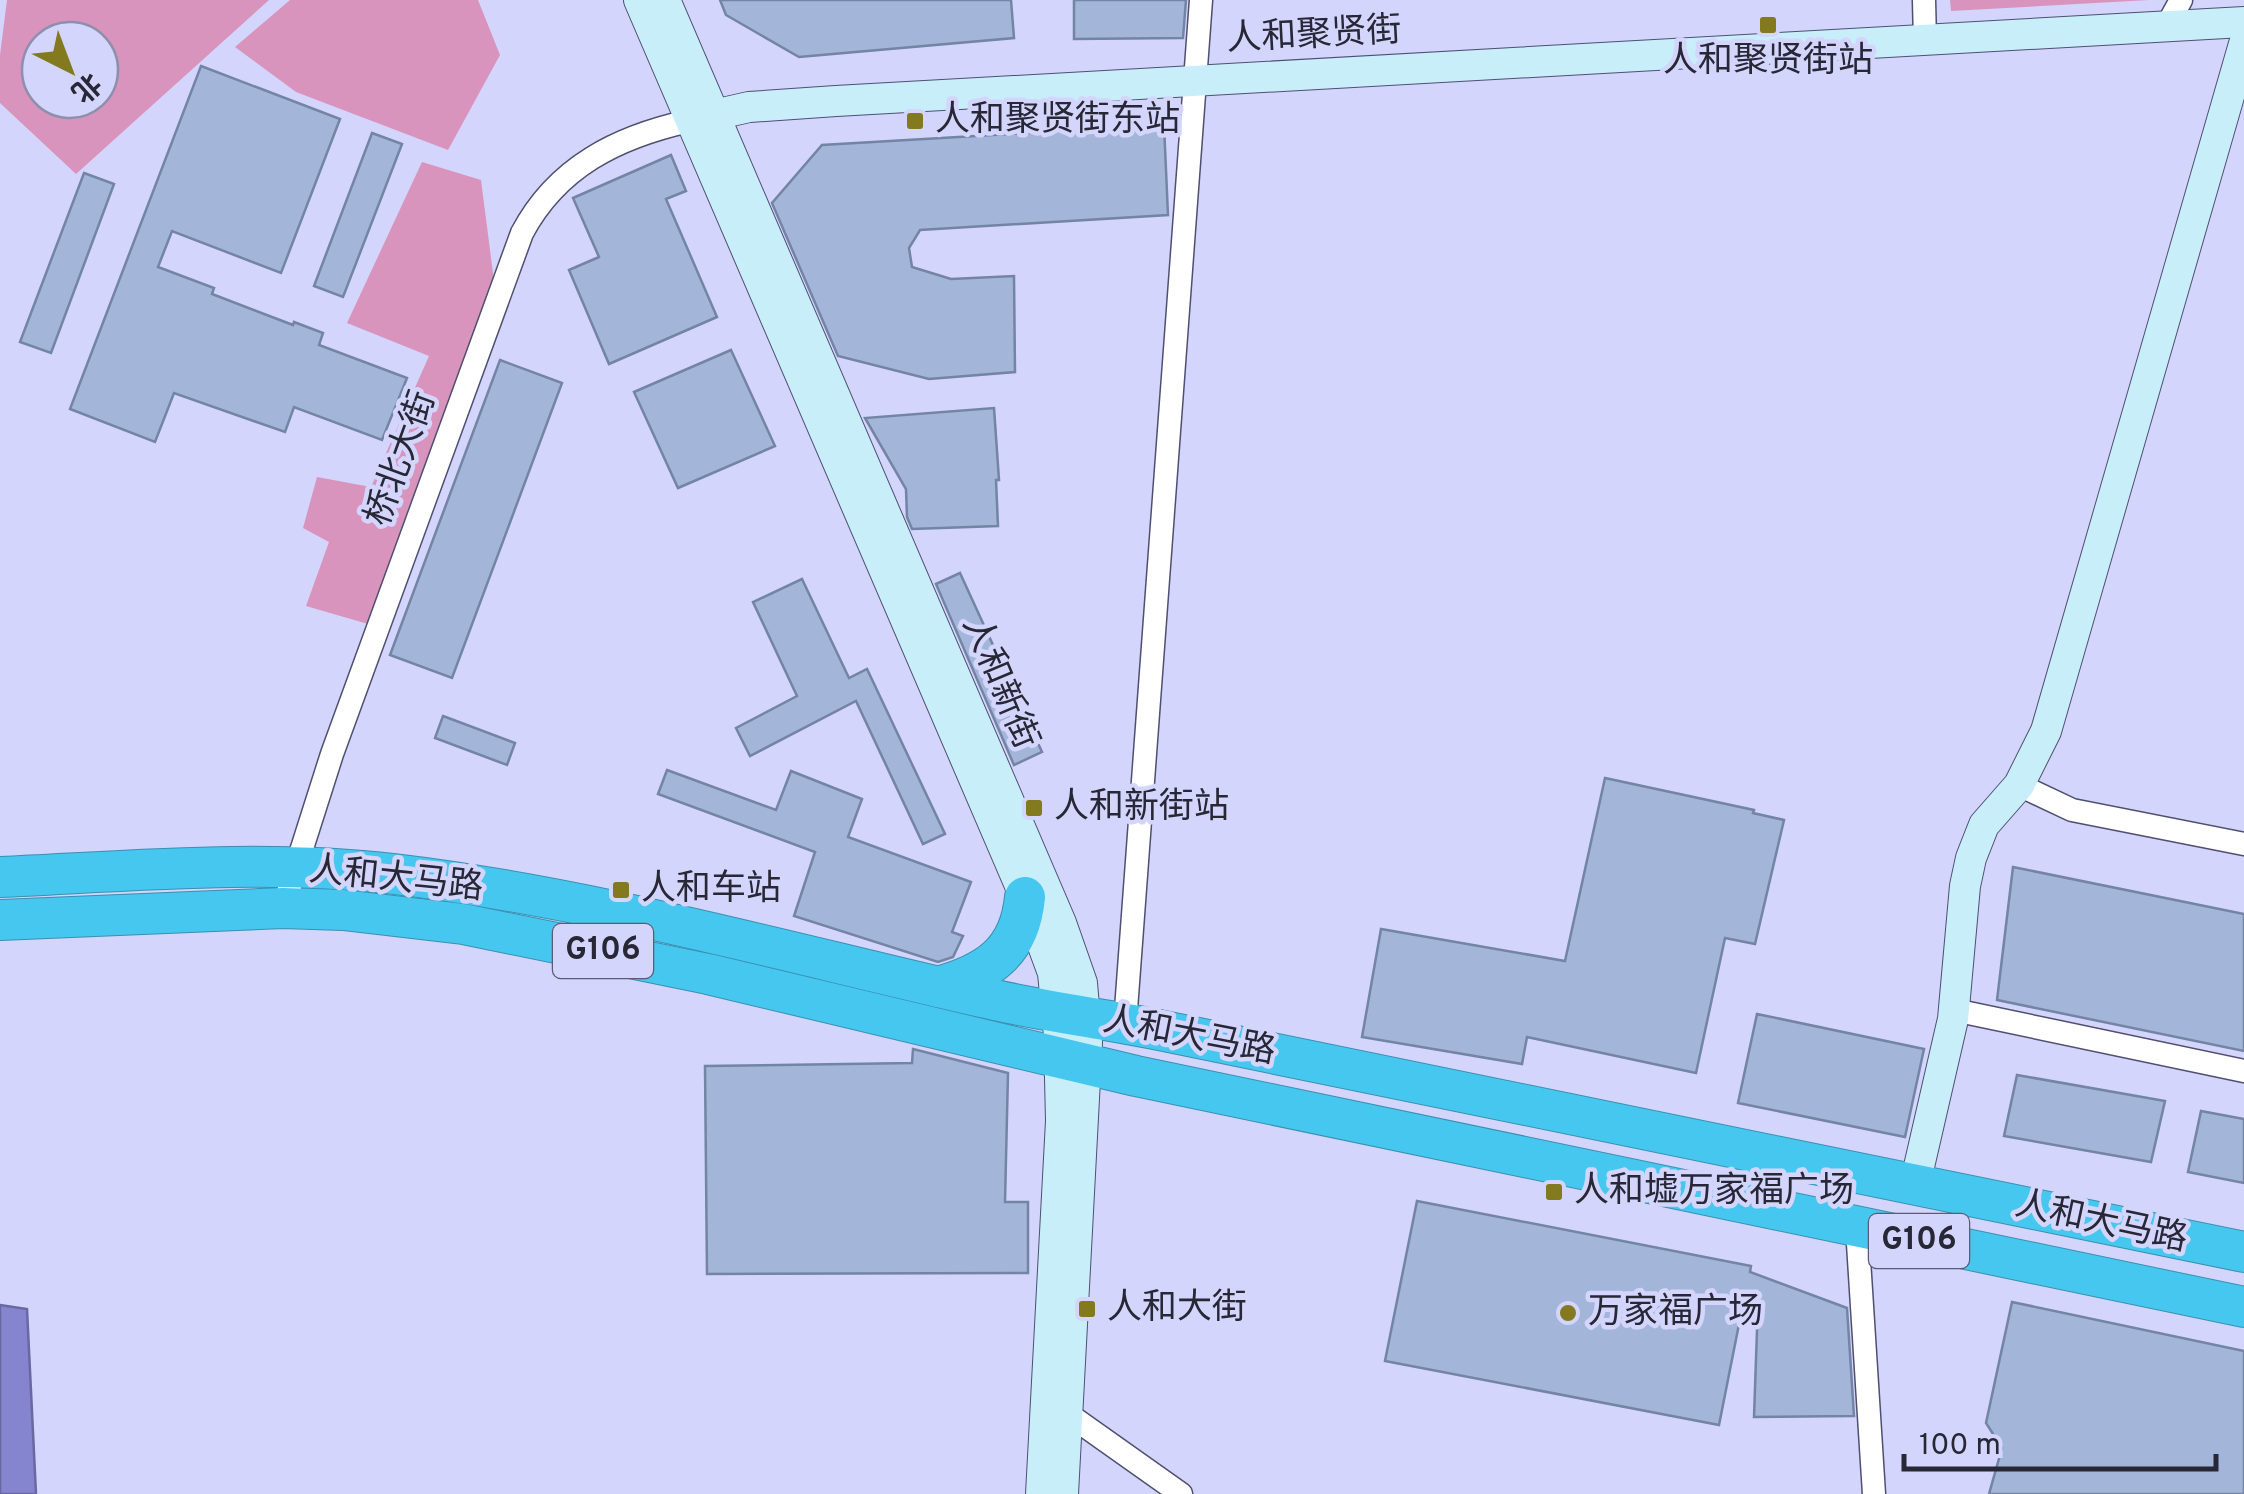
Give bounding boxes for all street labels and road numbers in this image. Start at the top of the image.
street label: 人和聚贤街 [1225,9,1403,63]
street label: 桥北大街 [357,386,447,532]
street label: 人和新街 [951,610,1047,756]
street label: 人和大马路 [307,849,485,911]
road number: G106 [553,924,653,978]
street label: 人和大马路 [1099,999,1279,1075]
street label: 人和大马路 [2011,1183,2191,1263]
road number: G106 [1869,1214,1969,1268]

